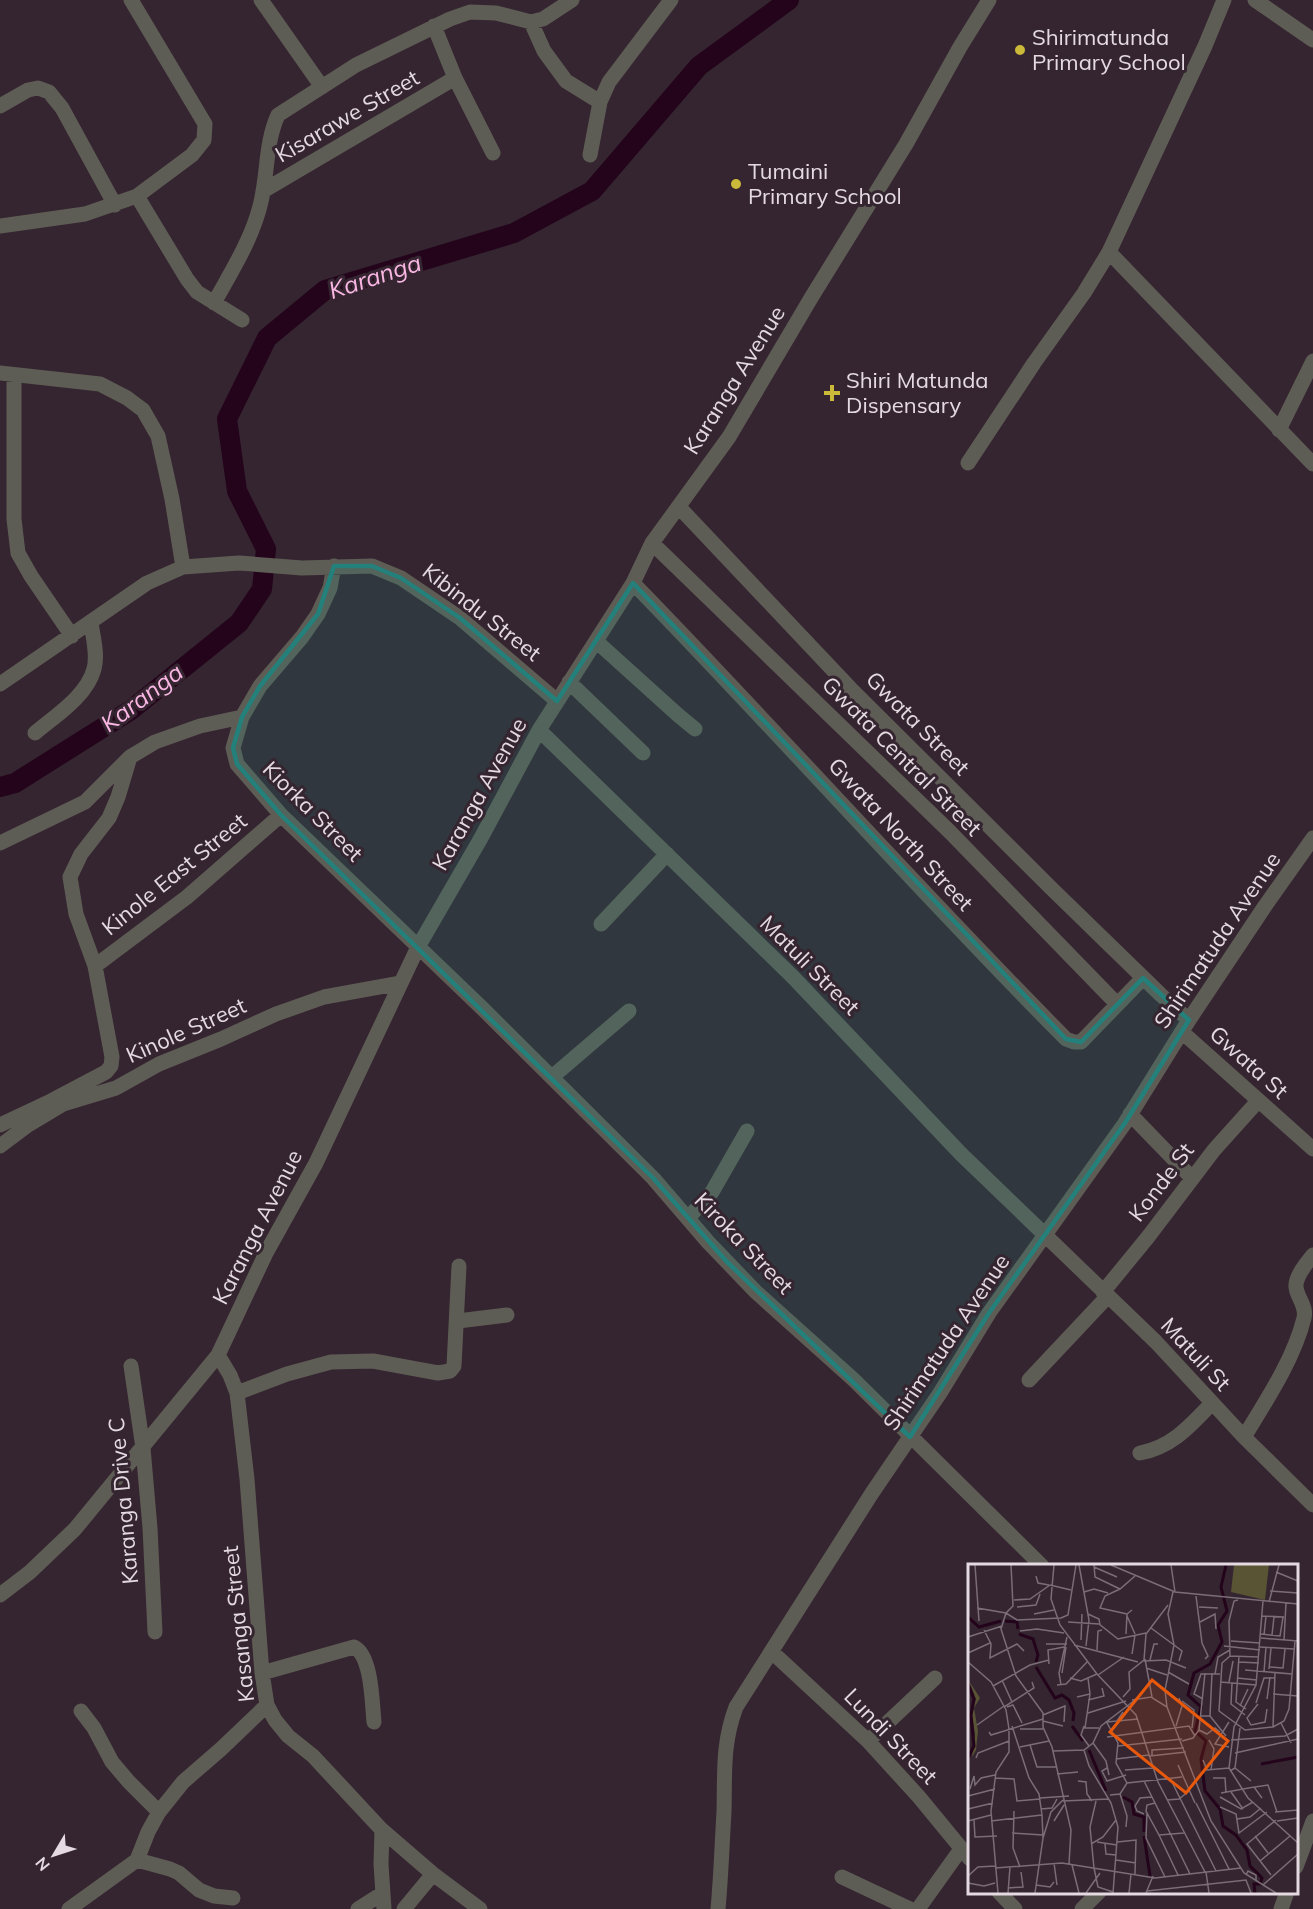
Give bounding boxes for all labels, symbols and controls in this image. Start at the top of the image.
place label: Shirimatunda Primary School [1032,23,1186,76]
marker: Shirimatunda Primary School [1013,43,1027,57]
street label: Kisarawe Street [270,63,424,169]
place label: Tumaini Primary School [748,157,902,210]
marker: Tumaini Primary School [729,177,743,191]
water label: Karanga [325,247,425,305]
street label: Karanga Avenue [677,301,791,459]
place label: Shiri Matunda Dispensary [846,366,989,419]
marker: Shiri Matunda Dispensary [823,384,841,402]
street label: Kibindu Street [417,557,547,667]
water label: Karanga [94,656,189,738]
street label: Gwata Street [860,665,976,781]
street label: Gwata Central Street [816,670,988,842]
street label: Karanga Avenue [426,713,532,875]
street label: Gwata North Street [823,751,979,917]
street label: Kiorka Street [257,755,369,867]
street label: Kinole East Street [96,807,252,941]
street label: Shirimatuda Avenue [1148,846,1286,1034]
street label: Matuli Street [754,909,866,1021]
street label: Kinole Street [122,991,251,1069]
street label: Gwata St [1204,1019,1294,1105]
street label: Konde St [1122,1137,1200,1227]
street label: Karanga Avenue [206,1145,308,1309]
street label: Kiroka Street [689,1186,800,1300]
street label: Shirimatuda Avenue [877,1248,1015,1436]
street label: Matuli St [1155,1312,1237,1397]
street label: Karanga Drive C [102,1416,144,1586]
street label: Kasanga Street [216,1544,260,1704]
inset map [968,1564,1298,1894]
street label: Lundi Street [838,1682,944,1790]
north arrow [24,1825,84,1885]
text: N [31,1853,54,1875]

